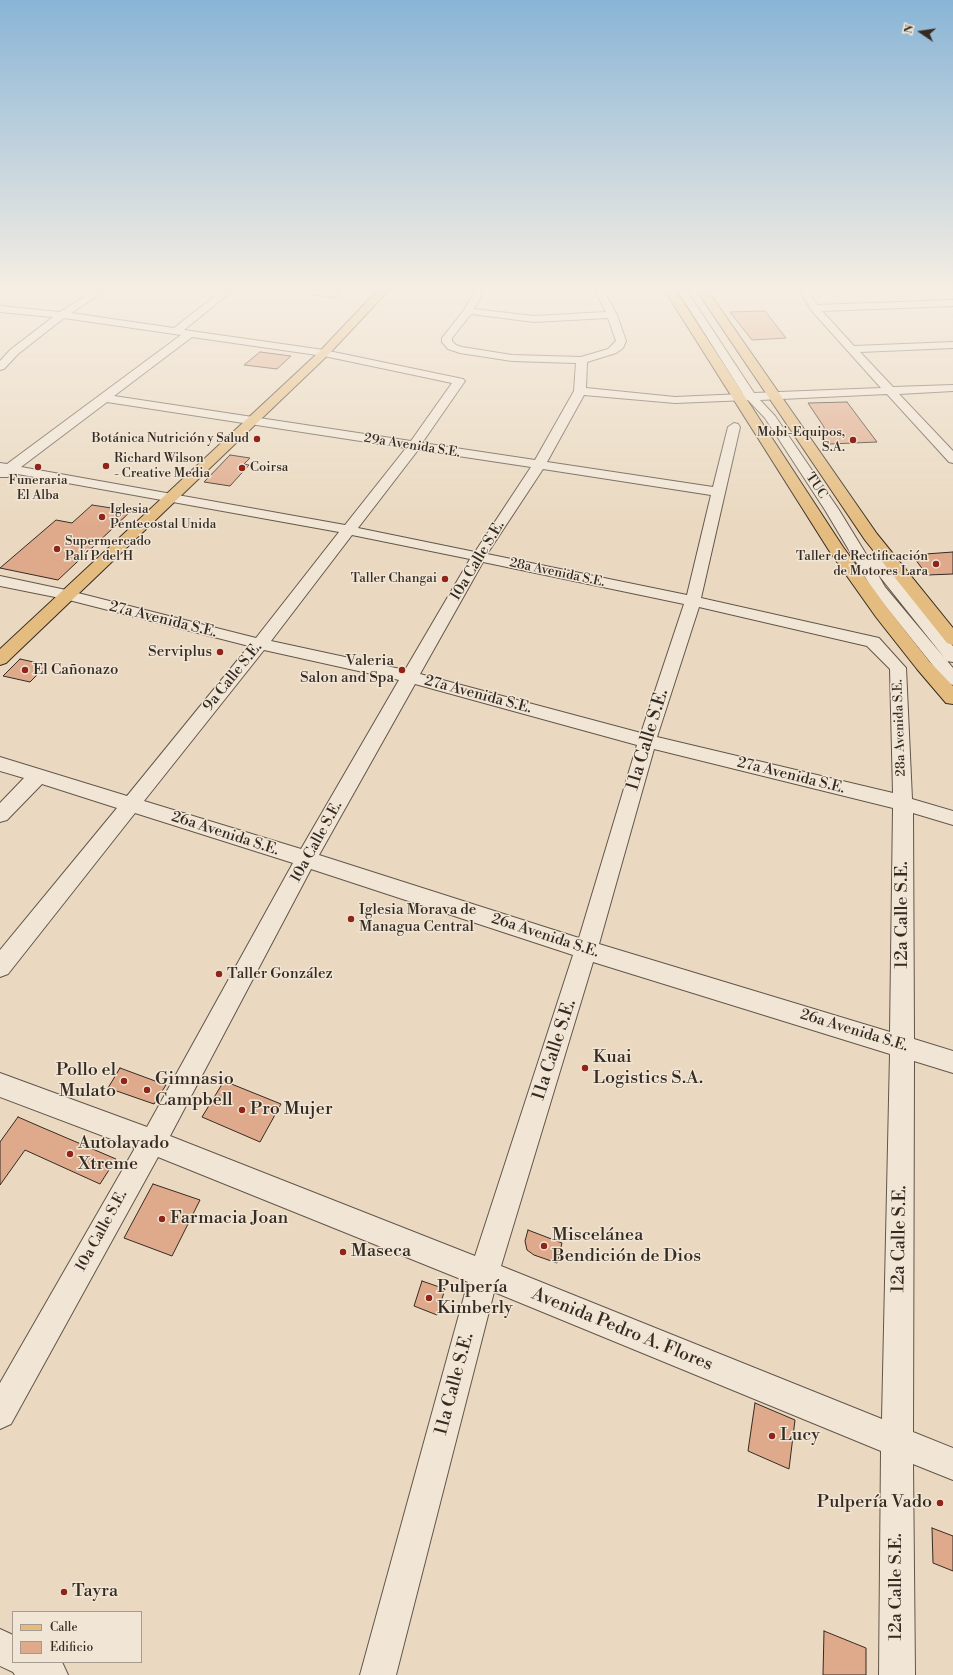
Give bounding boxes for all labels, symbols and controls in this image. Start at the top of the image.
north arrow [901,12,941,52]
text: N [902,23,917,35]
place label: Mobi-Equipos, S.A. [757,425,845,456]
place label: Botánica Nutrición y Salud [91,431,249,447]
street label: 29a Avenida S.E. [363,431,461,461]
marker: Botánica Nutrición y Salud [252,434,262,444]
marker: Mobi-Equipos, S.A. [848,435,858,445]
place label: Richard Wilson - Creative Media [114,451,210,482]
place label: Coirsa [250,460,288,476]
marker: Richard Wilson - Creative Media [101,461,111,471]
marker: Funeraria El Alba [33,462,43,472]
marker: Coirsa [237,463,247,473]
street label: TUC [802,470,830,502]
place label: Funeraria El Alba [8,473,68,504]
place label: Iglesia Pentecostal Unida [110,502,216,533]
marker: Iglesia Pentecostal Unida [97,512,107,522]
street label: 10a Calle S.E. [447,518,509,604]
place label: Supermercado Palí P del H [65,534,151,565]
marker: Supermercado Palí P del H [52,544,62,554]
place label: Taller de Rectificación de Motores Lara [796,549,928,580]
street label: 28a Avenida S.E. [508,555,606,591]
marker: Taller de Rectificación de Motores Lara [931,559,941,569]
place label: Taller Changai [351,571,437,587]
marker: Taller Changai [440,574,450,584]
street label: 27a Avenida S.E. [107,598,219,642]
street label: 9a Calle S.E. [200,639,266,715]
place label: Serviplus [148,643,212,661]
marker: Serviplus [215,647,225,657]
place label: Valeria Salon and Spa [300,652,394,687]
place label: El Cañonazo [33,661,118,679]
marker: El Cañonazo [20,665,30,675]
marker: Valeria Salon and Spa [397,665,407,675]
street label: 27a Avenida S.E. [422,672,534,718]
street label: 28a Avenida S.E. [891,679,909,777]
street label: 11a Calle S.E. [622,687,674,793]
street label: 27a Avenida S.E. [735,754,847,798]
street label: 10a Calle S.E. [287,798,347,886]
street label: 26a Avenida S.E. [169,808,281,860]
street label: 12a Calle S.E. [892,861,914,969]
place label: Iglesia Morava de Managua Central [359,901,476,936]
street label: 26a Avenida S.E. [489,910,601,962]
marker: Iglesia Morava de Managua Central [346,914,356,924]
place label: Taller González [227,965,333,983]
marker: Taller González [214,969,224,979]
street label: 11a Calle S.E. [528,997,582,1103]
street label: 26a Avenida S.E. [798,1006,910,1056]
place label: Kuai Logistics S.A. [593,1047,703,1090]
place label: Pollo el Mulato [56,1060,116,1102]
marker: Kuai Logistics S.A. [580,1063,590,1073]
place label: Gimnasio Campbell [155,1069,234,1112]
marker: Pollo el Mulato [119,1076,129,1086]
marker: Gimnasio Campbell [142,1085,152,1095]
place label: Pro Mujer [250,1099,333,1121]
marker: Pro Mujer [237,1105,247,1115]
place label: Autolavado Xtreme [78,1133,169,1176]
marker: Autolavado Xtreme [65,1149,75,1159]
street label: 12a Calle S.E. [888,1185,912,1293]
street label: 10a Calle S.E. [72,1187,132,1275]
place label: Farmacia Joan [170,1208,288,1230]
marker: Farmacia Joan [157,1214,167,1224]
place label: Miscelánea Bendición de Dios [552,1225,701,1268]
place label: Maseca [351,1241,411,1263]
marker: Miscelánea Bendición de Dios [539,1241,549,1251]
marker: Maseca [338,1247,348,1257]
place label: Pulpería Kimberly [437,1277,513,1320]
street label: Avenida Pedro A. Flores [528,1284,716,1376]
marker: Pulpería Kimberly [424,1293,434,1303]
street label: 11a Calle S.E. [431,1330,479,1438]
place label: Lucy [780,1425,820,1447]
marker: Lucy [767,1431,777,1441]
place label: Pulpería Vado [817,1492,932,1514]
marker: Pulpería Vado [935,1498,945,1508]
street label: 12a Calle S.E. [886,1533,908,1641]
place label: Tayra [72,1581,118,1603]
marker: Tayra [59,1587,69,1597]
legend [12,1611,142,1663]
text: Calle [50,1620,77,1635]
text: Edificio [50,1640,93,1655]

